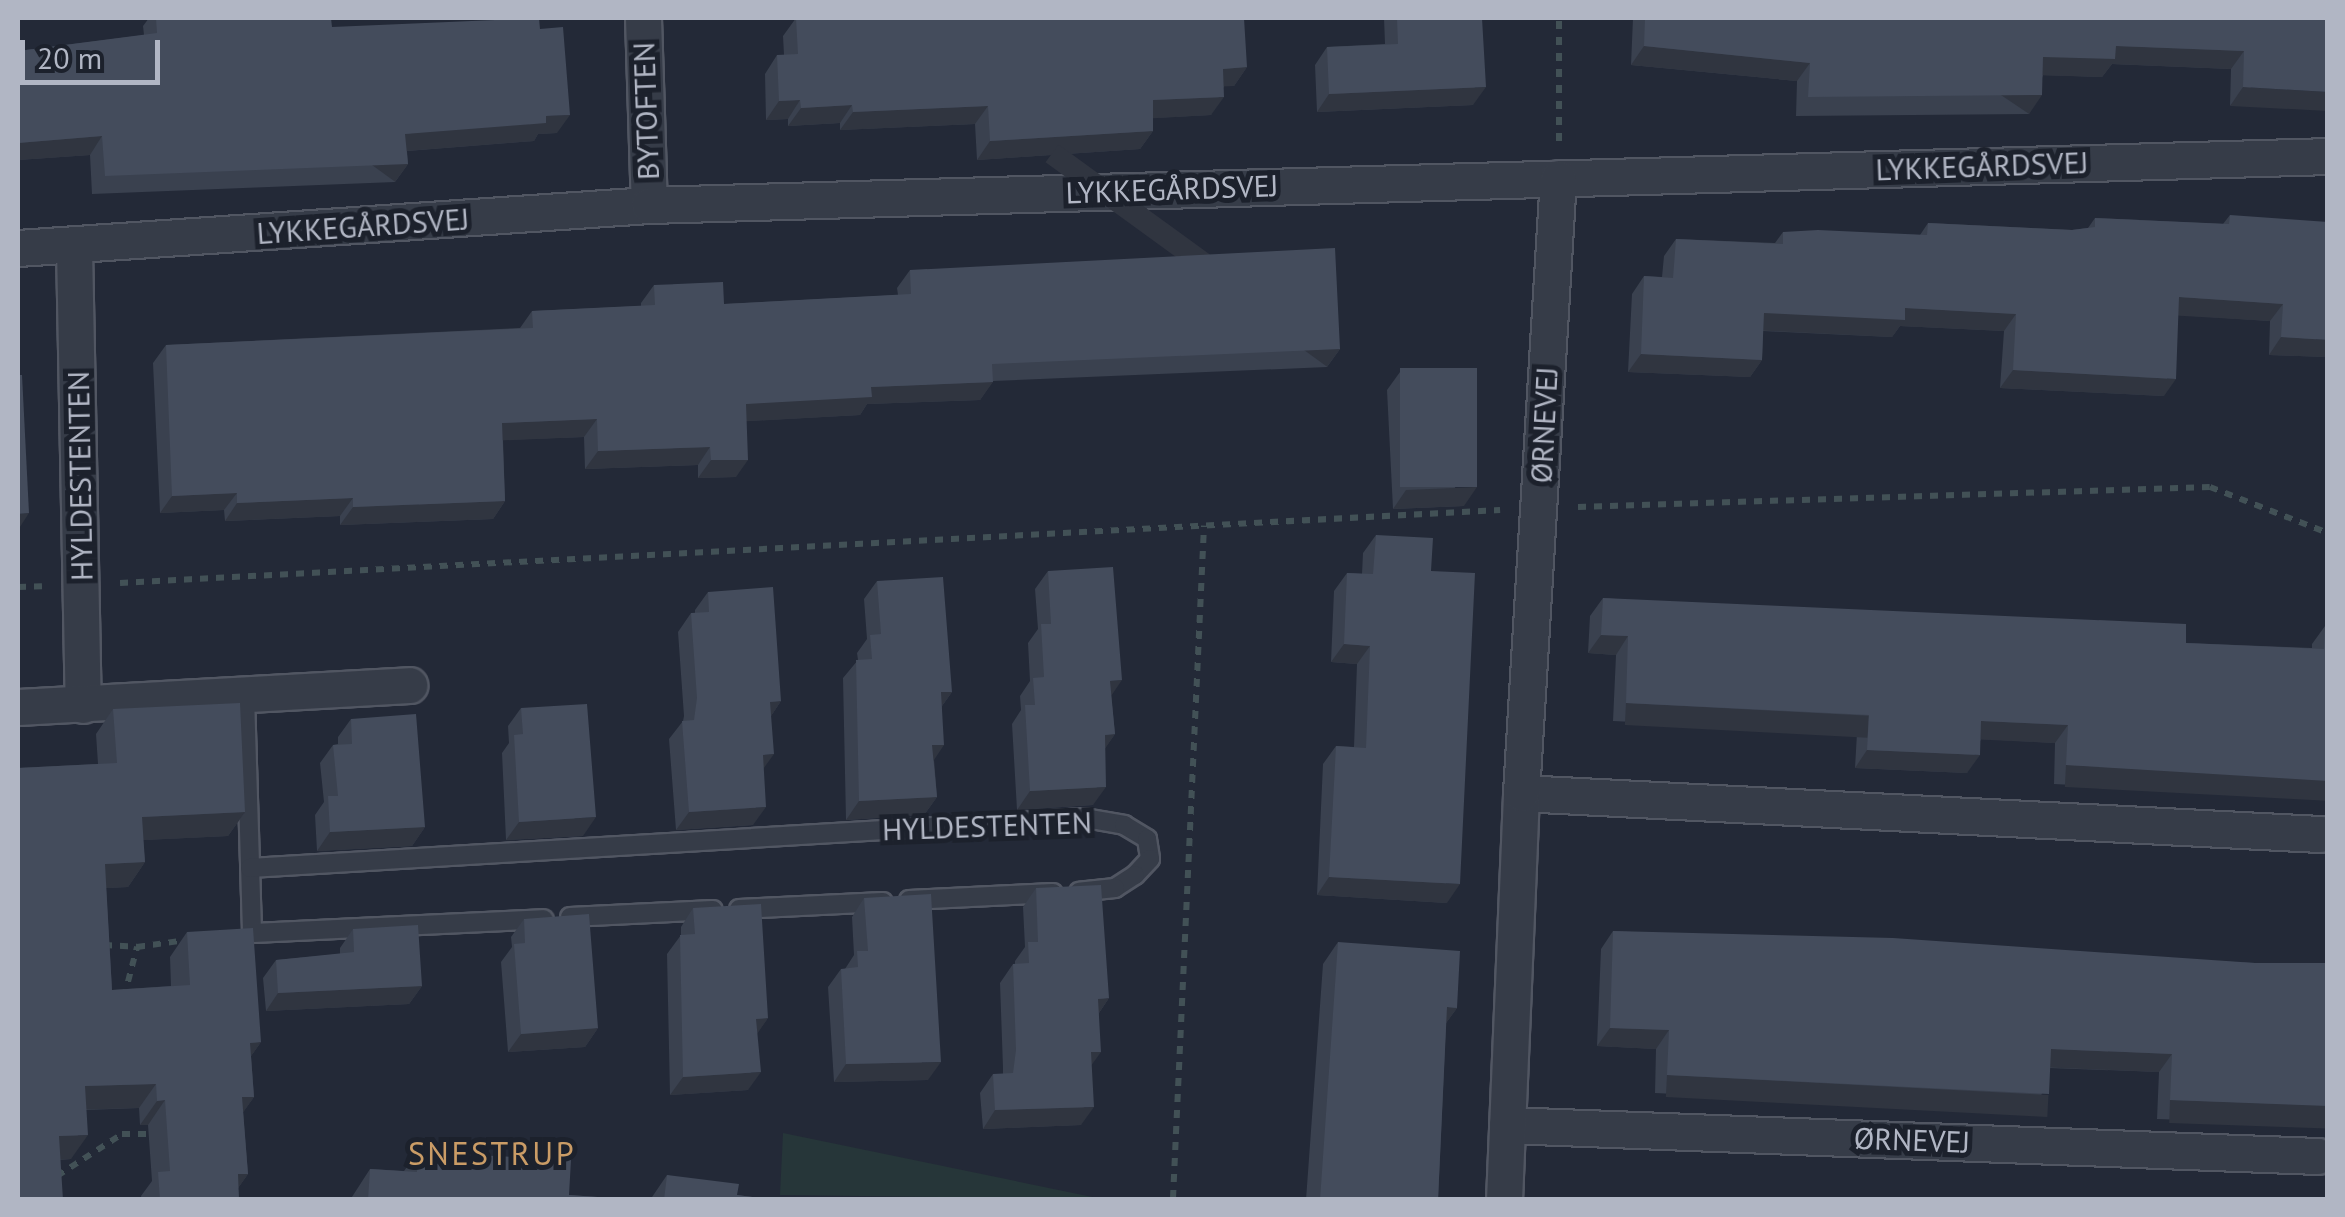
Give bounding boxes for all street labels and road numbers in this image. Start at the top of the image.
street label: BYTOFTEN [626,41,666,181]
street label: LYKKEGÅRDSVEJ [1875,144,2089,188]
street label: LYKKEGÅRDSVEJ [1065,167,1279,211]
street label: LYKKEGÅRDSVEJ [256,201,470,251]
street label: ØRNEVEJ [1523,366,1565,484]
street label: HYLDESTENTEN [60,371,100,581]
street label: HYLDESTENTEN [881,804,1093,848]
street label: ØRNEVEJ [1853,1120,1971,1160]

